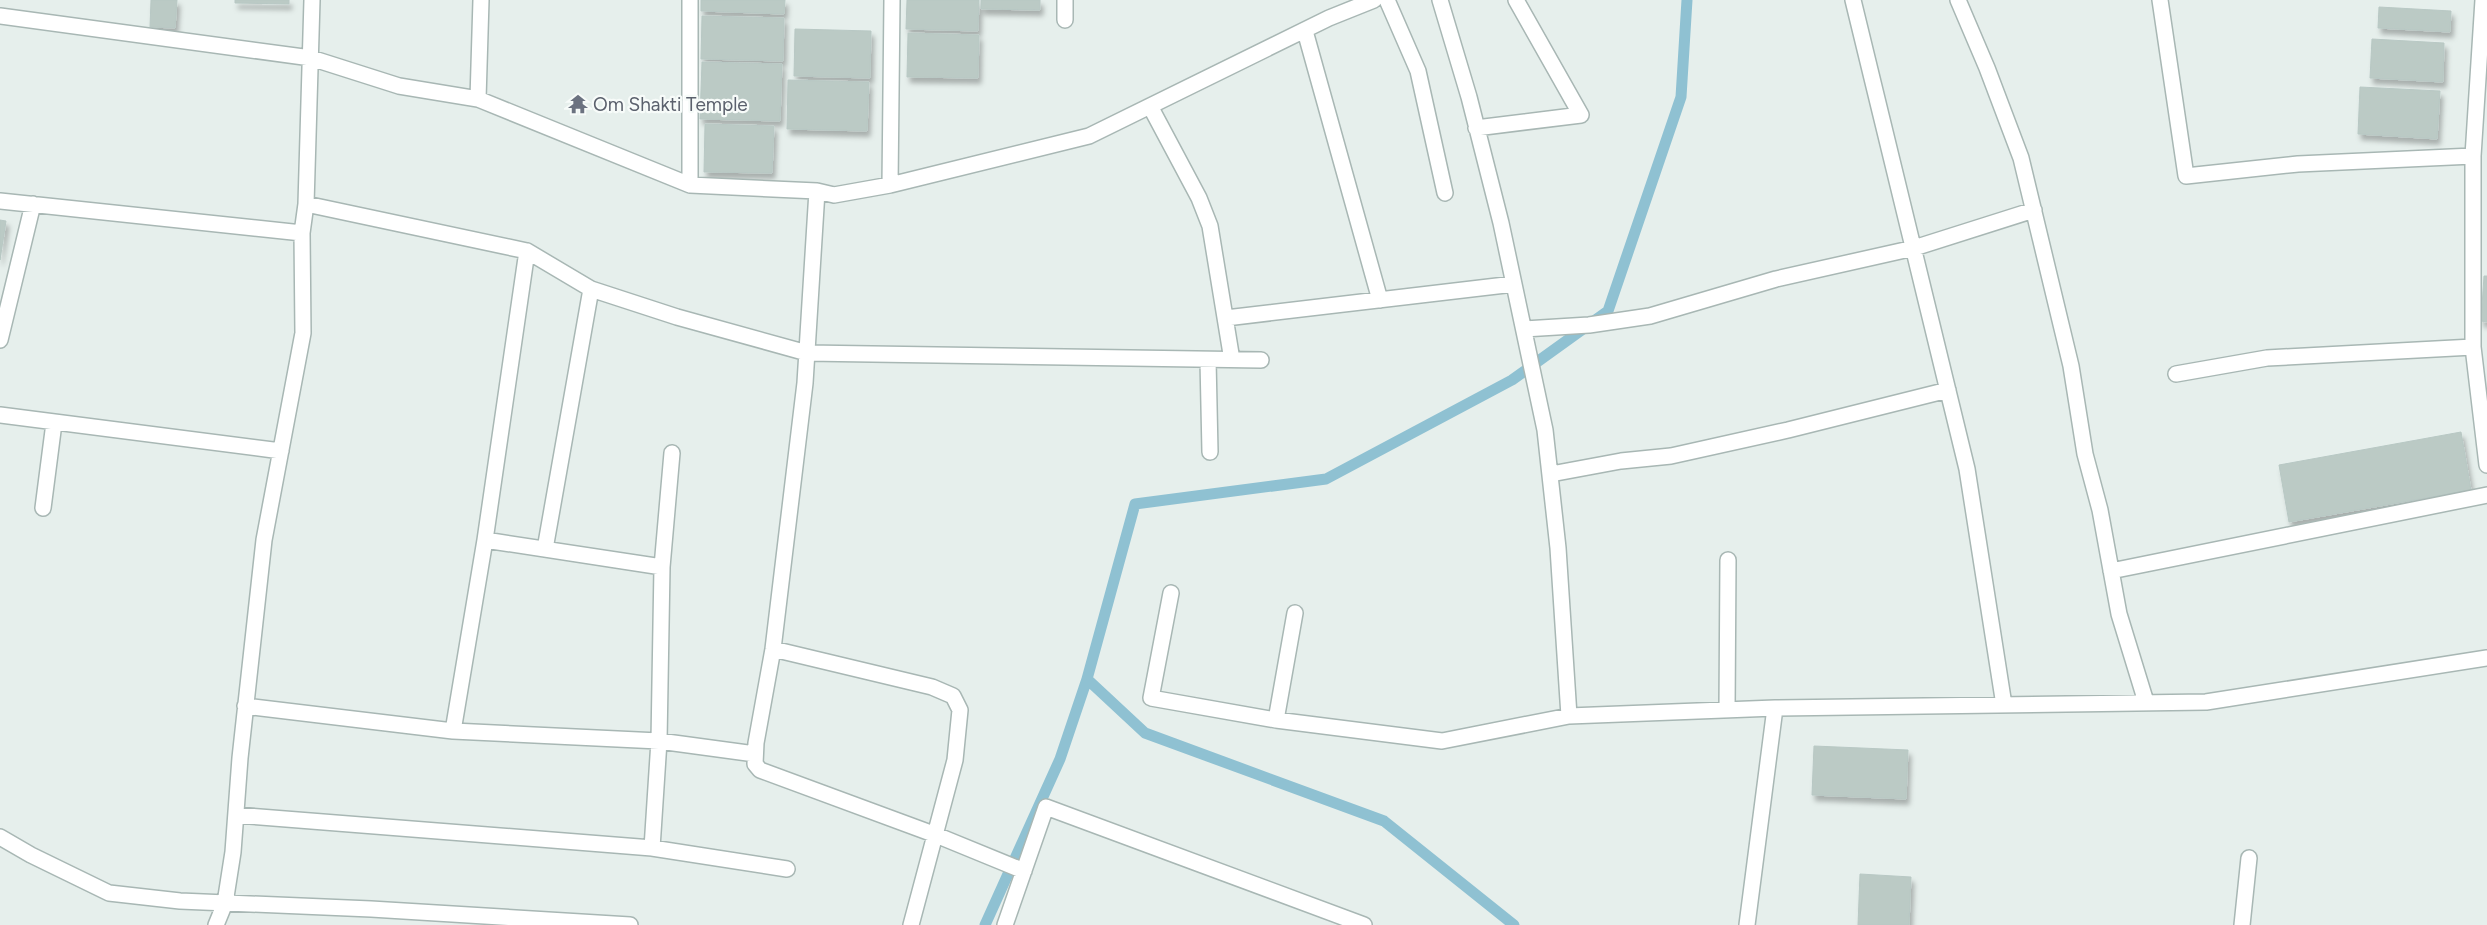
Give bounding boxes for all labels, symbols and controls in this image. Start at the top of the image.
temple icon: Om Shakti Temple [567,93,589,115]
place label: Om Shakti Temple [593,93,748,116]

